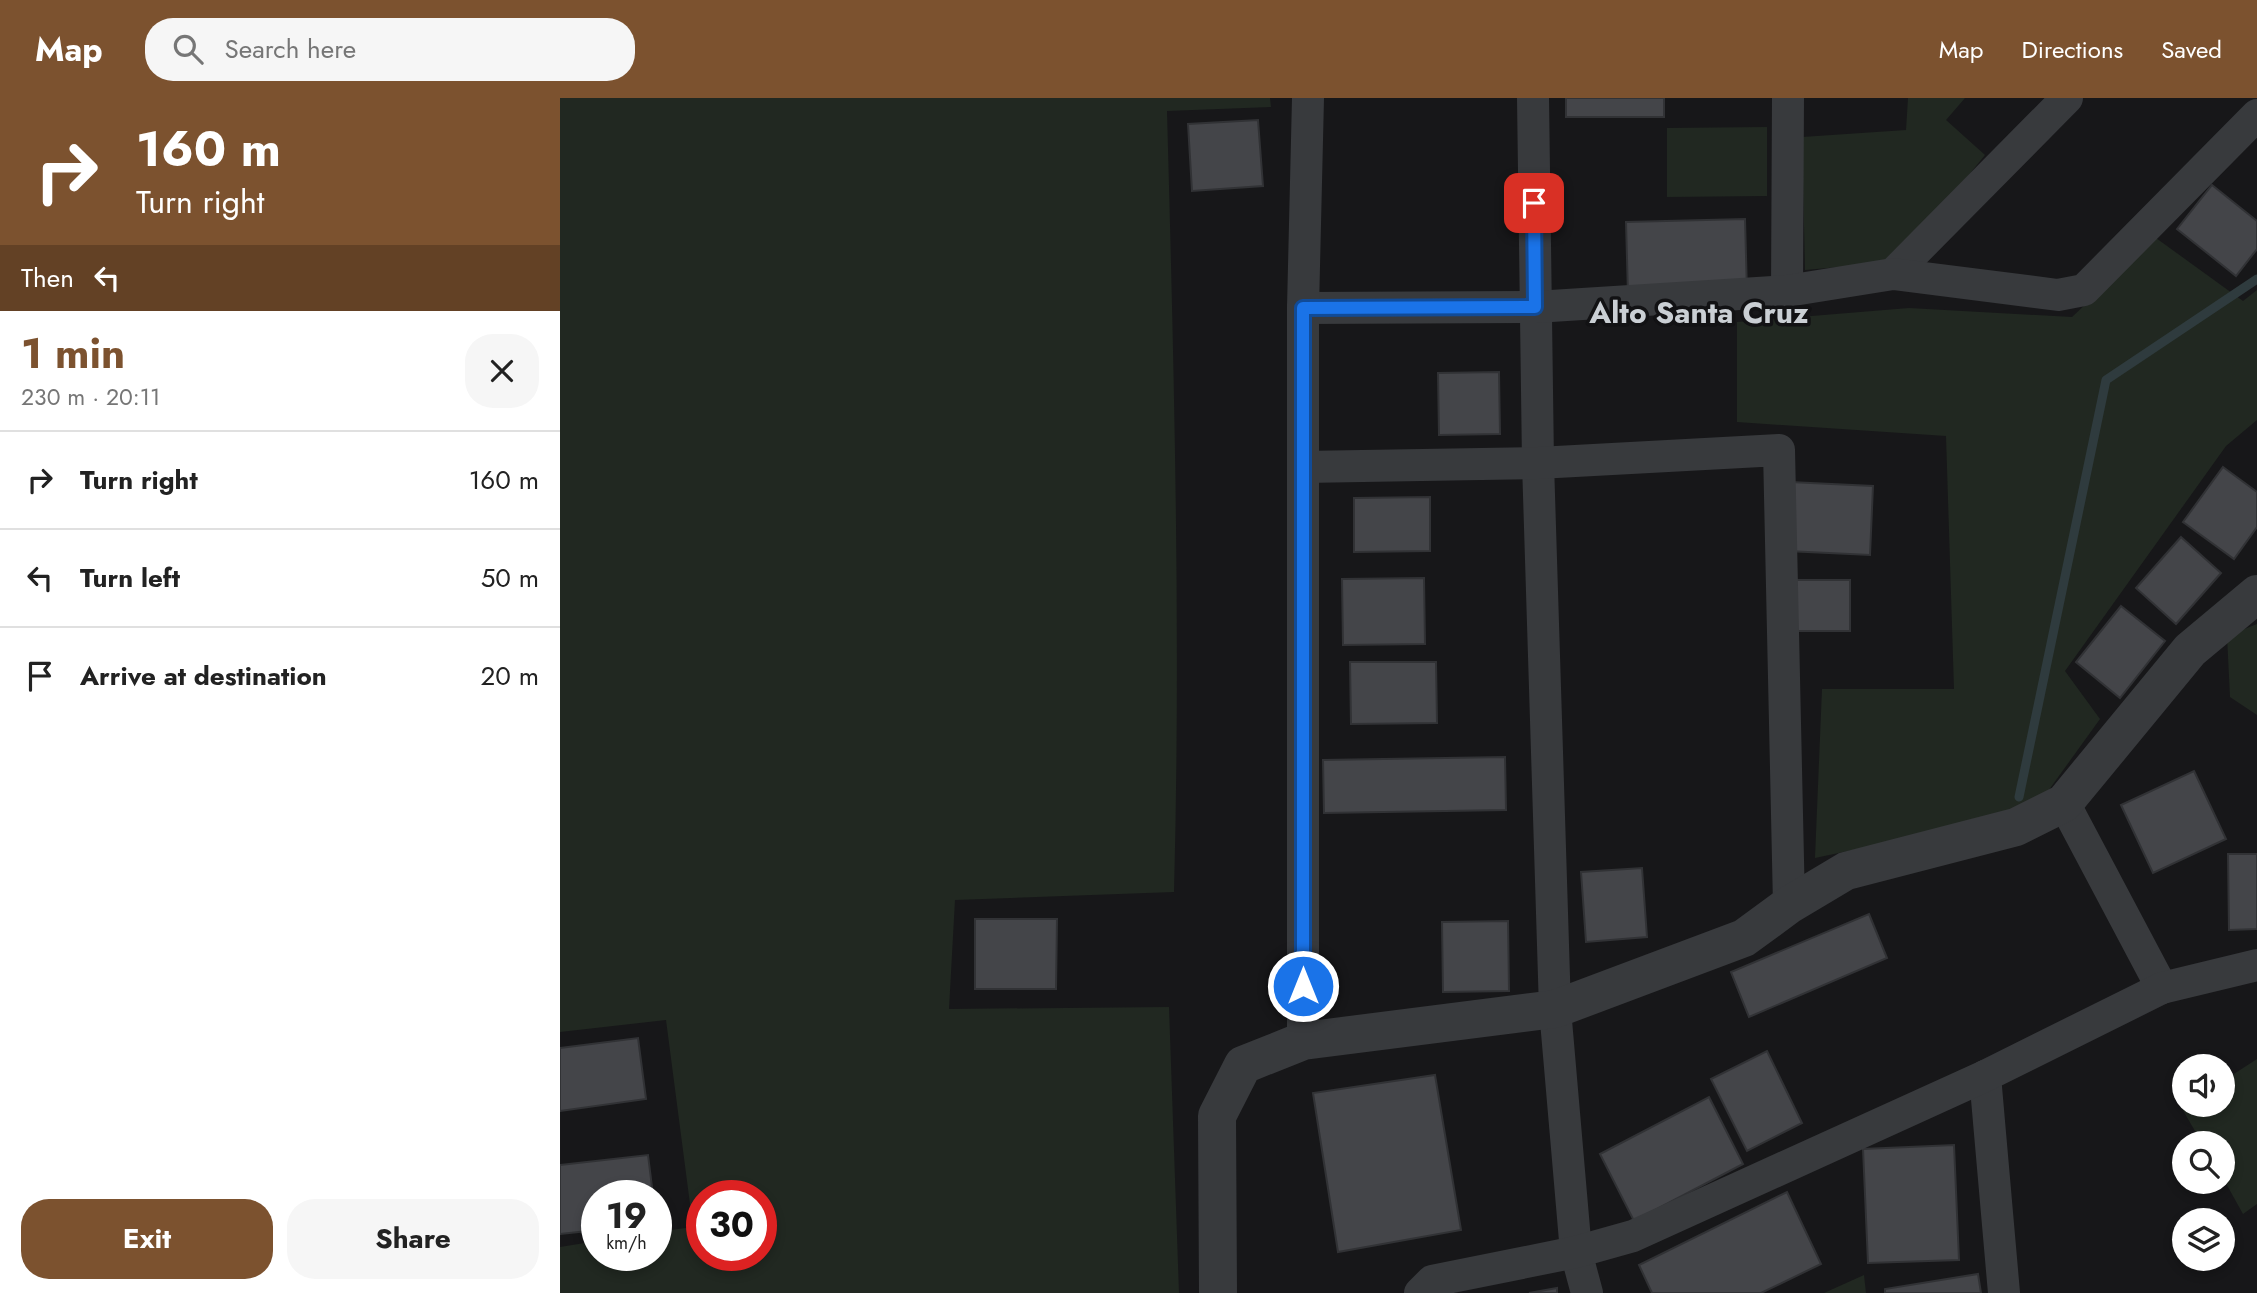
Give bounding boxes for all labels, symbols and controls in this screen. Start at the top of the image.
search box [145,18,635,81]
text: Map [35,26,103,73]
icon: search [169,30,207,68]
text: Search here [225,30,356,68]
text: Map [1939,32,1984,67]
text: Directions [2022,32,2123,67]
text: Saved [2161,32,2222,67]
text: 160 m [136,114,281,184]
icon: right [21,126,112,217]
pin [1504,173,1564,233]
text: Turn right [136,179,265,225]
icon: arrive [1515,184,1553,222]
text: Then [21,259,74,297]
icon: left [88,259,126,297]
district label: Alto Santa Cruz [1588,291,1809,334]
text: 1 min [21,323,125,384]
button: close [465,334,539,408]
text: 230 m · 20:11 [21,380,160,414]
icon: right [21,461,59,499]
text: Turn right [80,461,198,499]
text: 160 m [469,461,539,499]
icon: left [21,559,59,597]
text: Turn left [80,559,180,597]
text: 50 m [481,559,539,597]
icon: arrive [21,657,59,695]
text: Arrive at destination [80,657,327,695]
text: 20 m [481,657,539,695]
position arrow [1266,949,1340,1023]
map controls [2172,1054,2235,1271]
button: sound [2172,1054,2235,1117]
button: search [2172,1131,2235,1194]
speed limit sign: 30 [686,1180,777,1271]
text: 19 [606,1191,647,1241]
button: Exit [21,1199,273,1279]
button: Share [287,1199,539,1279]
button: layers [2172,1208,2235,1271]
text: km/h [606,1230,647,1256]

